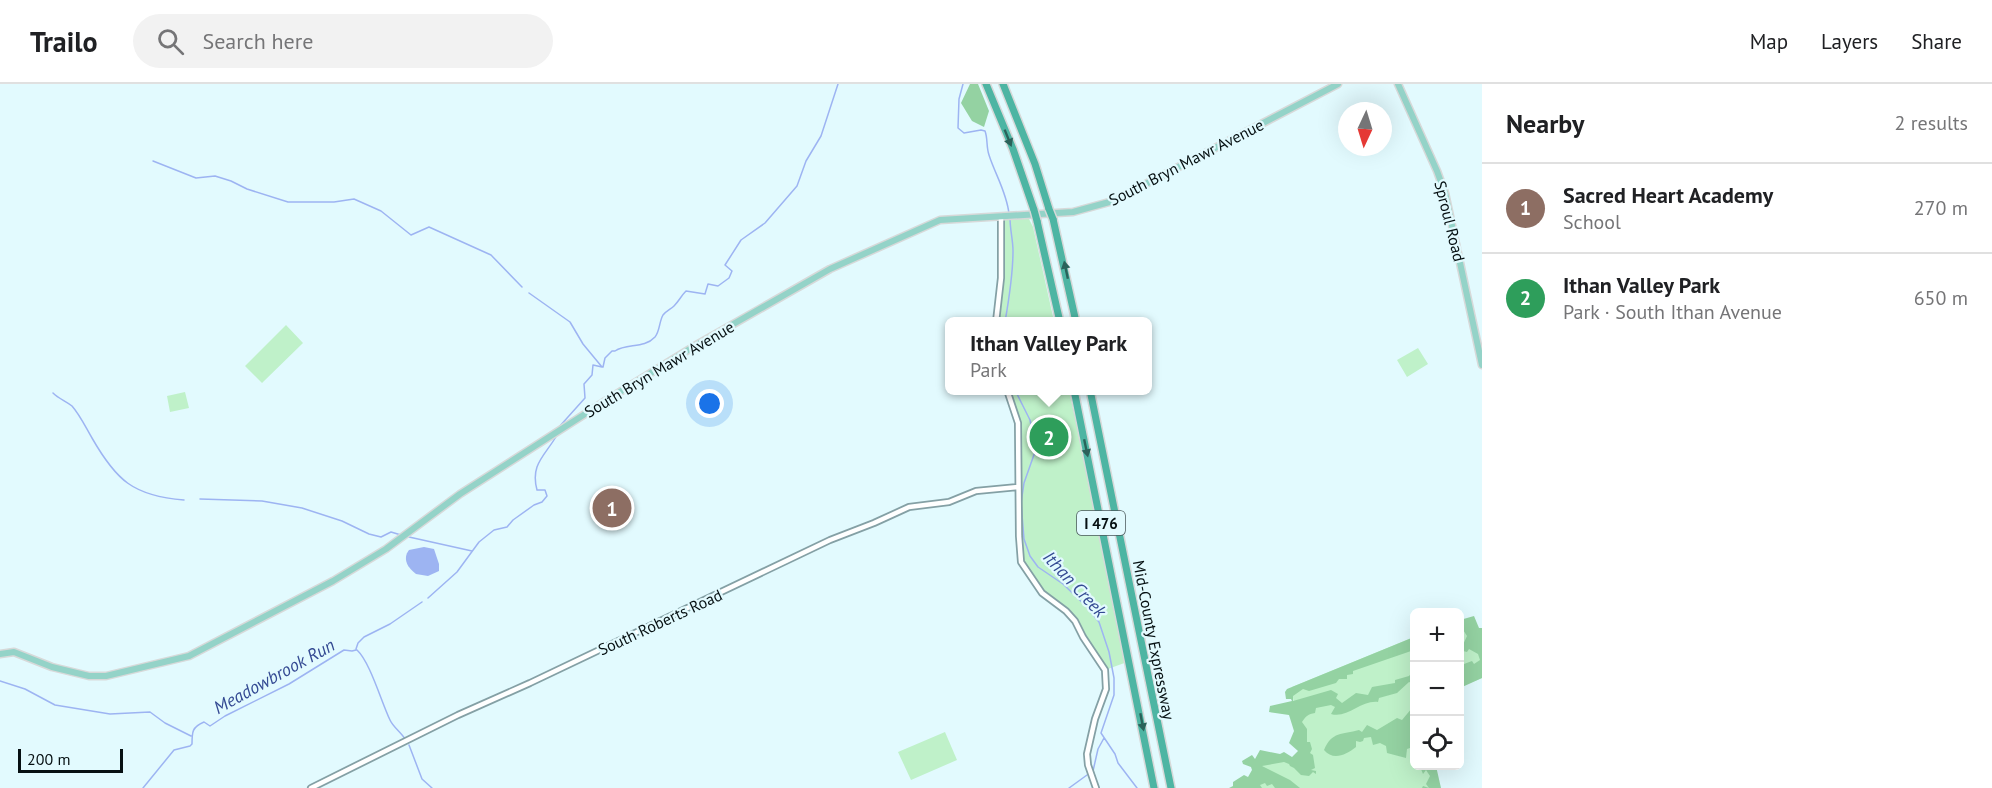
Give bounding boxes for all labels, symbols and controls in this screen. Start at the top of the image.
search box [133,14,553,68]
text: Trailo [30,23,97,60]
icon: search [154,25,187,58]
text: Search here [202,27,313,55]
text: Map [1750,28,1788,55]
text: Layers [1821,28,1878,55]
text: Share [1911,28,1962,55]
north arrow [1338,102,1392,156]
text: Nearby [1506,107,1584,140]
text: 2 results [1895,110,1968,136]
street label: South Bryn Mawr Avenue [1105,114,1267,210]
one-way arrow [1004,129,1014,147]
street label: Sproul Road [1430,179,1470,263]
text: Sacred Heart Academy [1563,181,1773,209]
text: 1 [1520,195,1531,221]
text: 270 m [1914,195,1968,221]
text: School [1563,209,1621,235]
one-way arrow [1060,260,1070,279]
text: Ithan Valley Park [1563,271,1720,299]
text: 2 [1520,285,1531,311]
text: 650 m [1914,285,1968,311]
text: Park · South Ithan Avenue [1563,299,1782,325]
street label: South Bryn Mawr Avenue [581,316,737,422]
popup [945,317,1152,395]
text: Ithan Valley Park [970,329,1127,357]
text: Park [970,357,1007,383]
your location [695,389,724,418]
pin: 2 [1030,414,1068,460]
one-way arrow [1082,439,1091,458]
pin: 1 [592,486,632,530]
road number: I 476 [1077,511,1125,535]
water label: Ithan Creek [1038,546,1112,623]
street label: Mid-County Expressway [1129,559,1179,722]
street label: South Roberts Road [595,585,725,659]
map controls [1410,608,1464,770]
button: + [1410,608,1464,662]
water label: Meadowbrook Run [209,633,339,719]
button: − [1410,662,1464,716]
one-way arrow [1138,713,1147,732]
button: locate [1410,716,1464,770]
scale bar [18,746,123,774]
text: 200 m [27,749,70,769]

